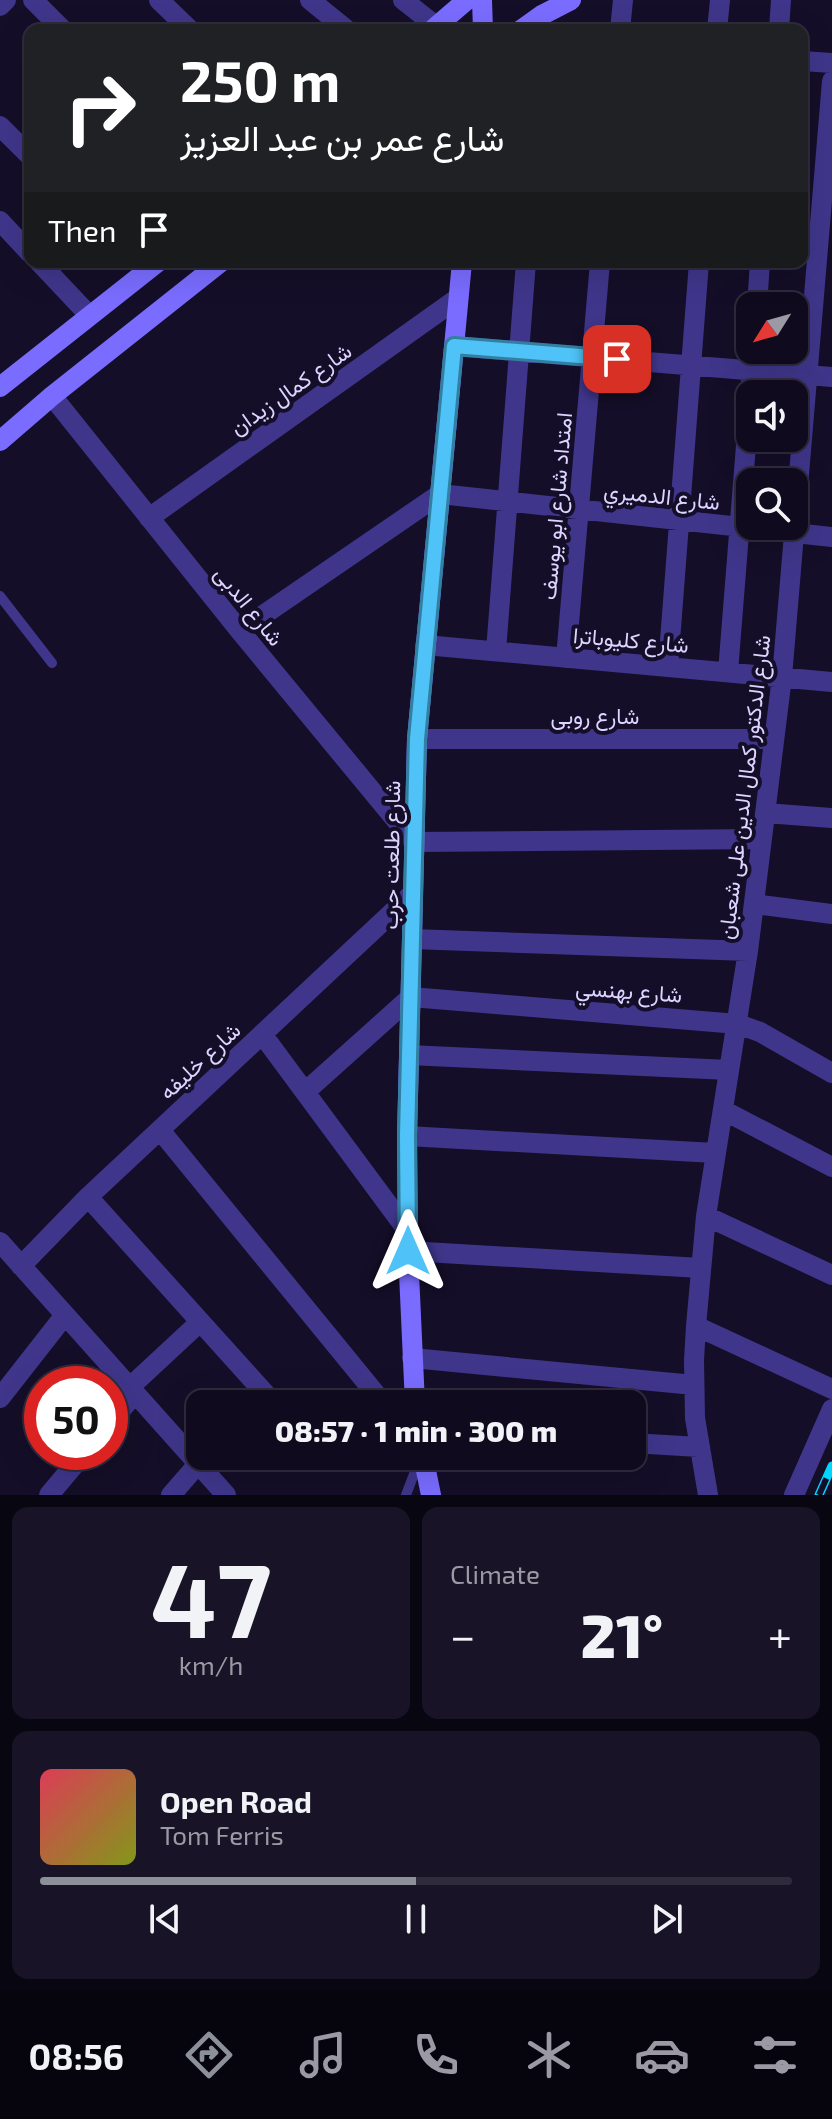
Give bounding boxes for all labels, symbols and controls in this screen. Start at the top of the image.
text: 250 m [180,46,340,113]
icon: right [48,56,152,160]
text: شارع عمر بن عبد العزيز [180,115,504,158]
icon: arrive [132,208,176,252]
text: Then [48,212,116,248]
north arrow [736,292,808,364]
map controls [736,292,808,540]
pin [583,325,651,393]
street label: شارع كمال زيدان [224,337,357,442]
icon: arrive [595,337,639,381]
button: sound [736,380,808,452]
street label: امتداد شارع ابو يوسف [534,411,579,601]
button: search [736,468,808,540]
street label: شارع الدميري [602,476,721,521]
street label: شارع الدبى [208,560,290,652]
street label: شارع كليوباترا [572,621,690,660]
street label: شارع الدكتور كمال الدين على شعبان [711,633,778,941]
street label: شارع روبى [551,702,639,731]
street label: شارع طلعت حرب [376,780,407,930]
street label: شارع بهنسي [574,973,683,1014]
street label: شارع خليفه [153,1016,247,1106]
position arrow [366,1209,450,1293]
speed limit sign: 50 [24,1366,128,1470]
text: 08:57 · 1 min · 300 m [275,1412,557,1448]
text: 47 [150,1534,272,1659]
text: Climate [450,1558,540,1589]
text: 21° [580,1598,663,1670]
text: − [450,1608,476,1661]
text: + [768,1608,792,1661]
text: km/h [179,1649,243,1680]
text: Open Road [160,1783,312,1819]
text: Tom Ferris [160,1819,284,1850]
icon: previous [143,1897,187,1941]
icon: pause [394,1897,438,1941]
icon: next [645,1897,689,1941]
icon: directions [181,2027,237,2083]
icon: music [295,2027,351,2083]
icon: phone [408,2027,464,2083]
icon: climate [521,2027,577,2083]
icon: car [634,2027,690,2083]
icon: filters [747,2027,803,2083]
text: 08:56 [29,2034,124,2077]

